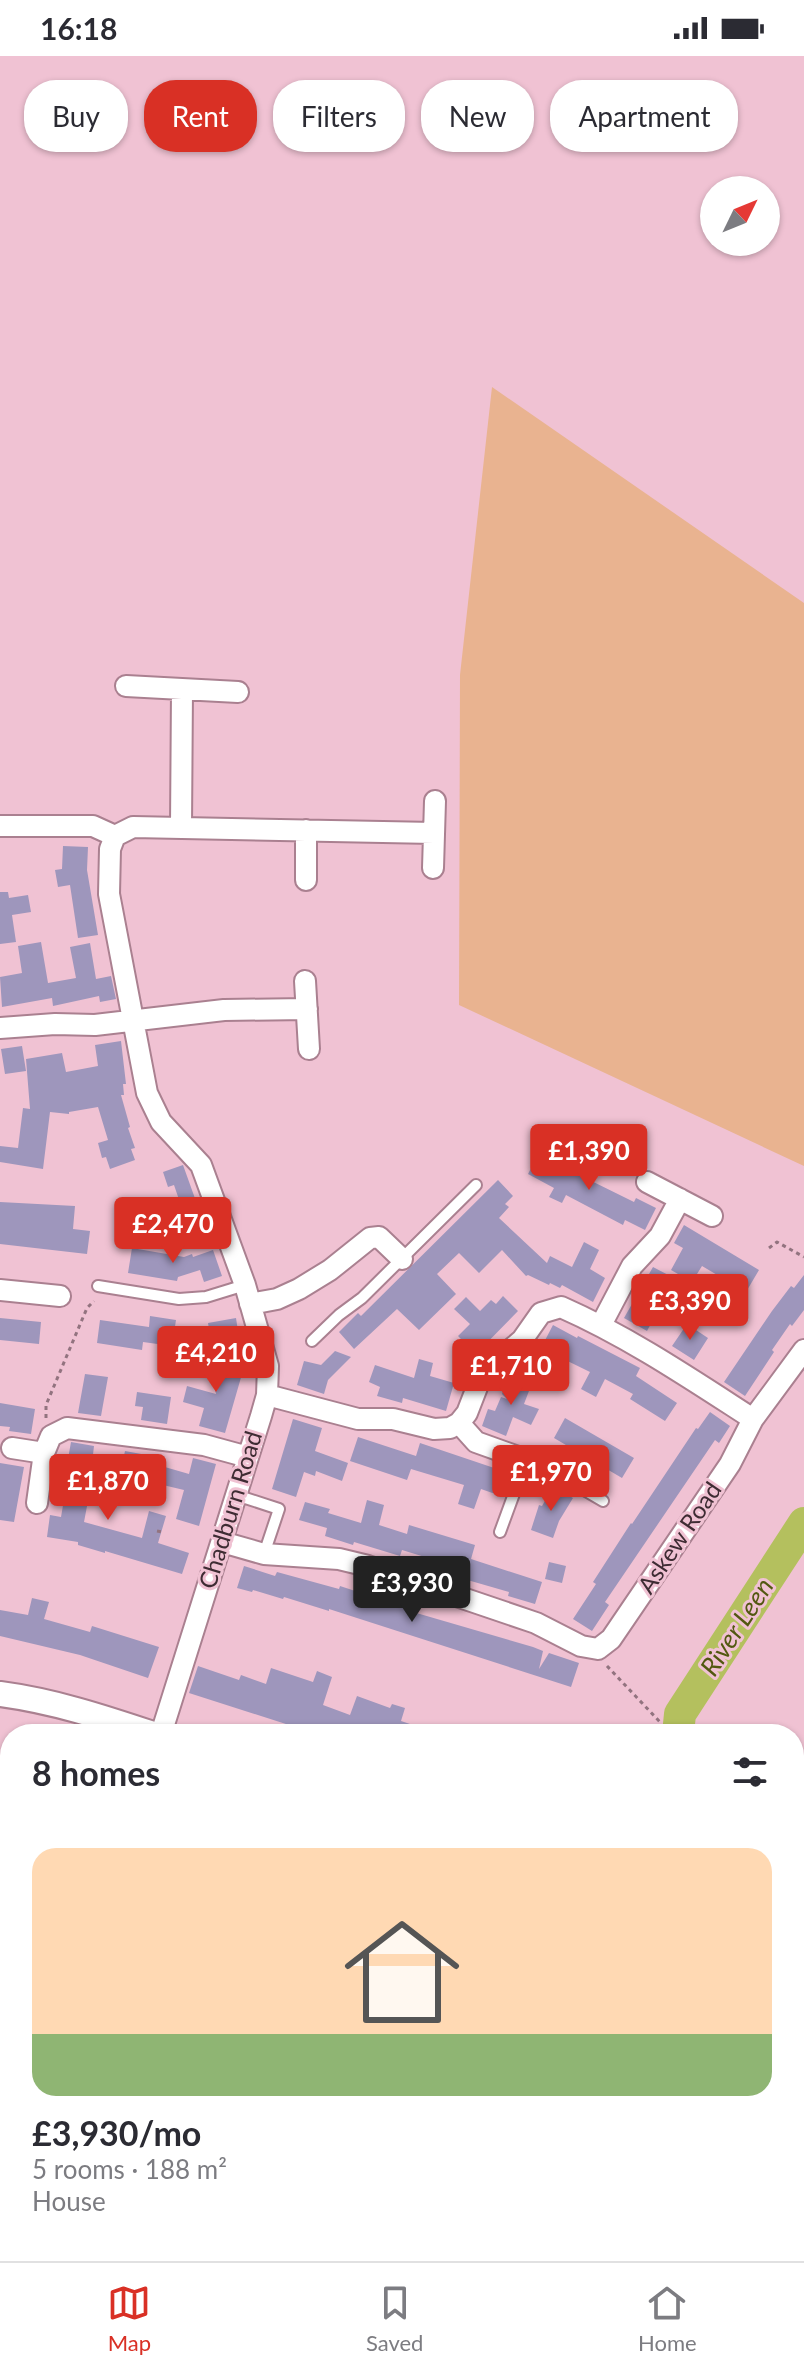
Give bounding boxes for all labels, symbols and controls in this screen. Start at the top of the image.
text: 16:18 [40,10,117,46]
chip: Buy [24,80,128,152]
chip: Rent [144,80,257,152]
chip: Filters [273,80,405,152]
chip: New [421,80,534,152]
chip: Apartment [550,80,738,152]
north arrow [700,176,780,256]
map controls [700,176,780,256]
pin: £1,390 [524,1124,654,1192]
text: £1,390 [548,1134,630,1166]
pin: £2,470 [108,1197,238,1265]
text: £2,470 [132,1207,214,1239]
pin: £3,390 [625,1274,755,1342]
text: £3,390 [649,1284,731,1316]
pin: £4,210 [151,1326,281,1394]
text: £4,210 [175,1336,257,1368]
pin: £1,710 [446,1339,576,1407]
text: £1,710 [470,1349,552,1381]
street label: Chadburn Road [192,1427,267,1592]
pin: £1,970 [486,1445,616,1513]
pin: £1,870 [43,1454,173,1522]
text: £1,970 [510,1455,592,1487]
text: £1,870 [67,1464,149,1496]
street label: Askew Road [631,1476,727,1599]
pin: £3,930 [347,1556,477,1624]
text: £3,930 [371,1566,453,1598]
water label: River Leen [693,1572,780,1681]
icon: filters [728,1750,772,1794]
text: 8 homes [32,1752,160,1793]
icon: home [330,1900,474,2044]
text: £3,930/mo [32,2112,201,2153]
text: 5 rooms · 188 m² [32,2153,227,2185]
text: House [32,2185,106,2217]
tab: Map [107,2281,151,2356]
tab: Saved [366,2281,423,2356]
tab: Home [638,2281,697,2356]

